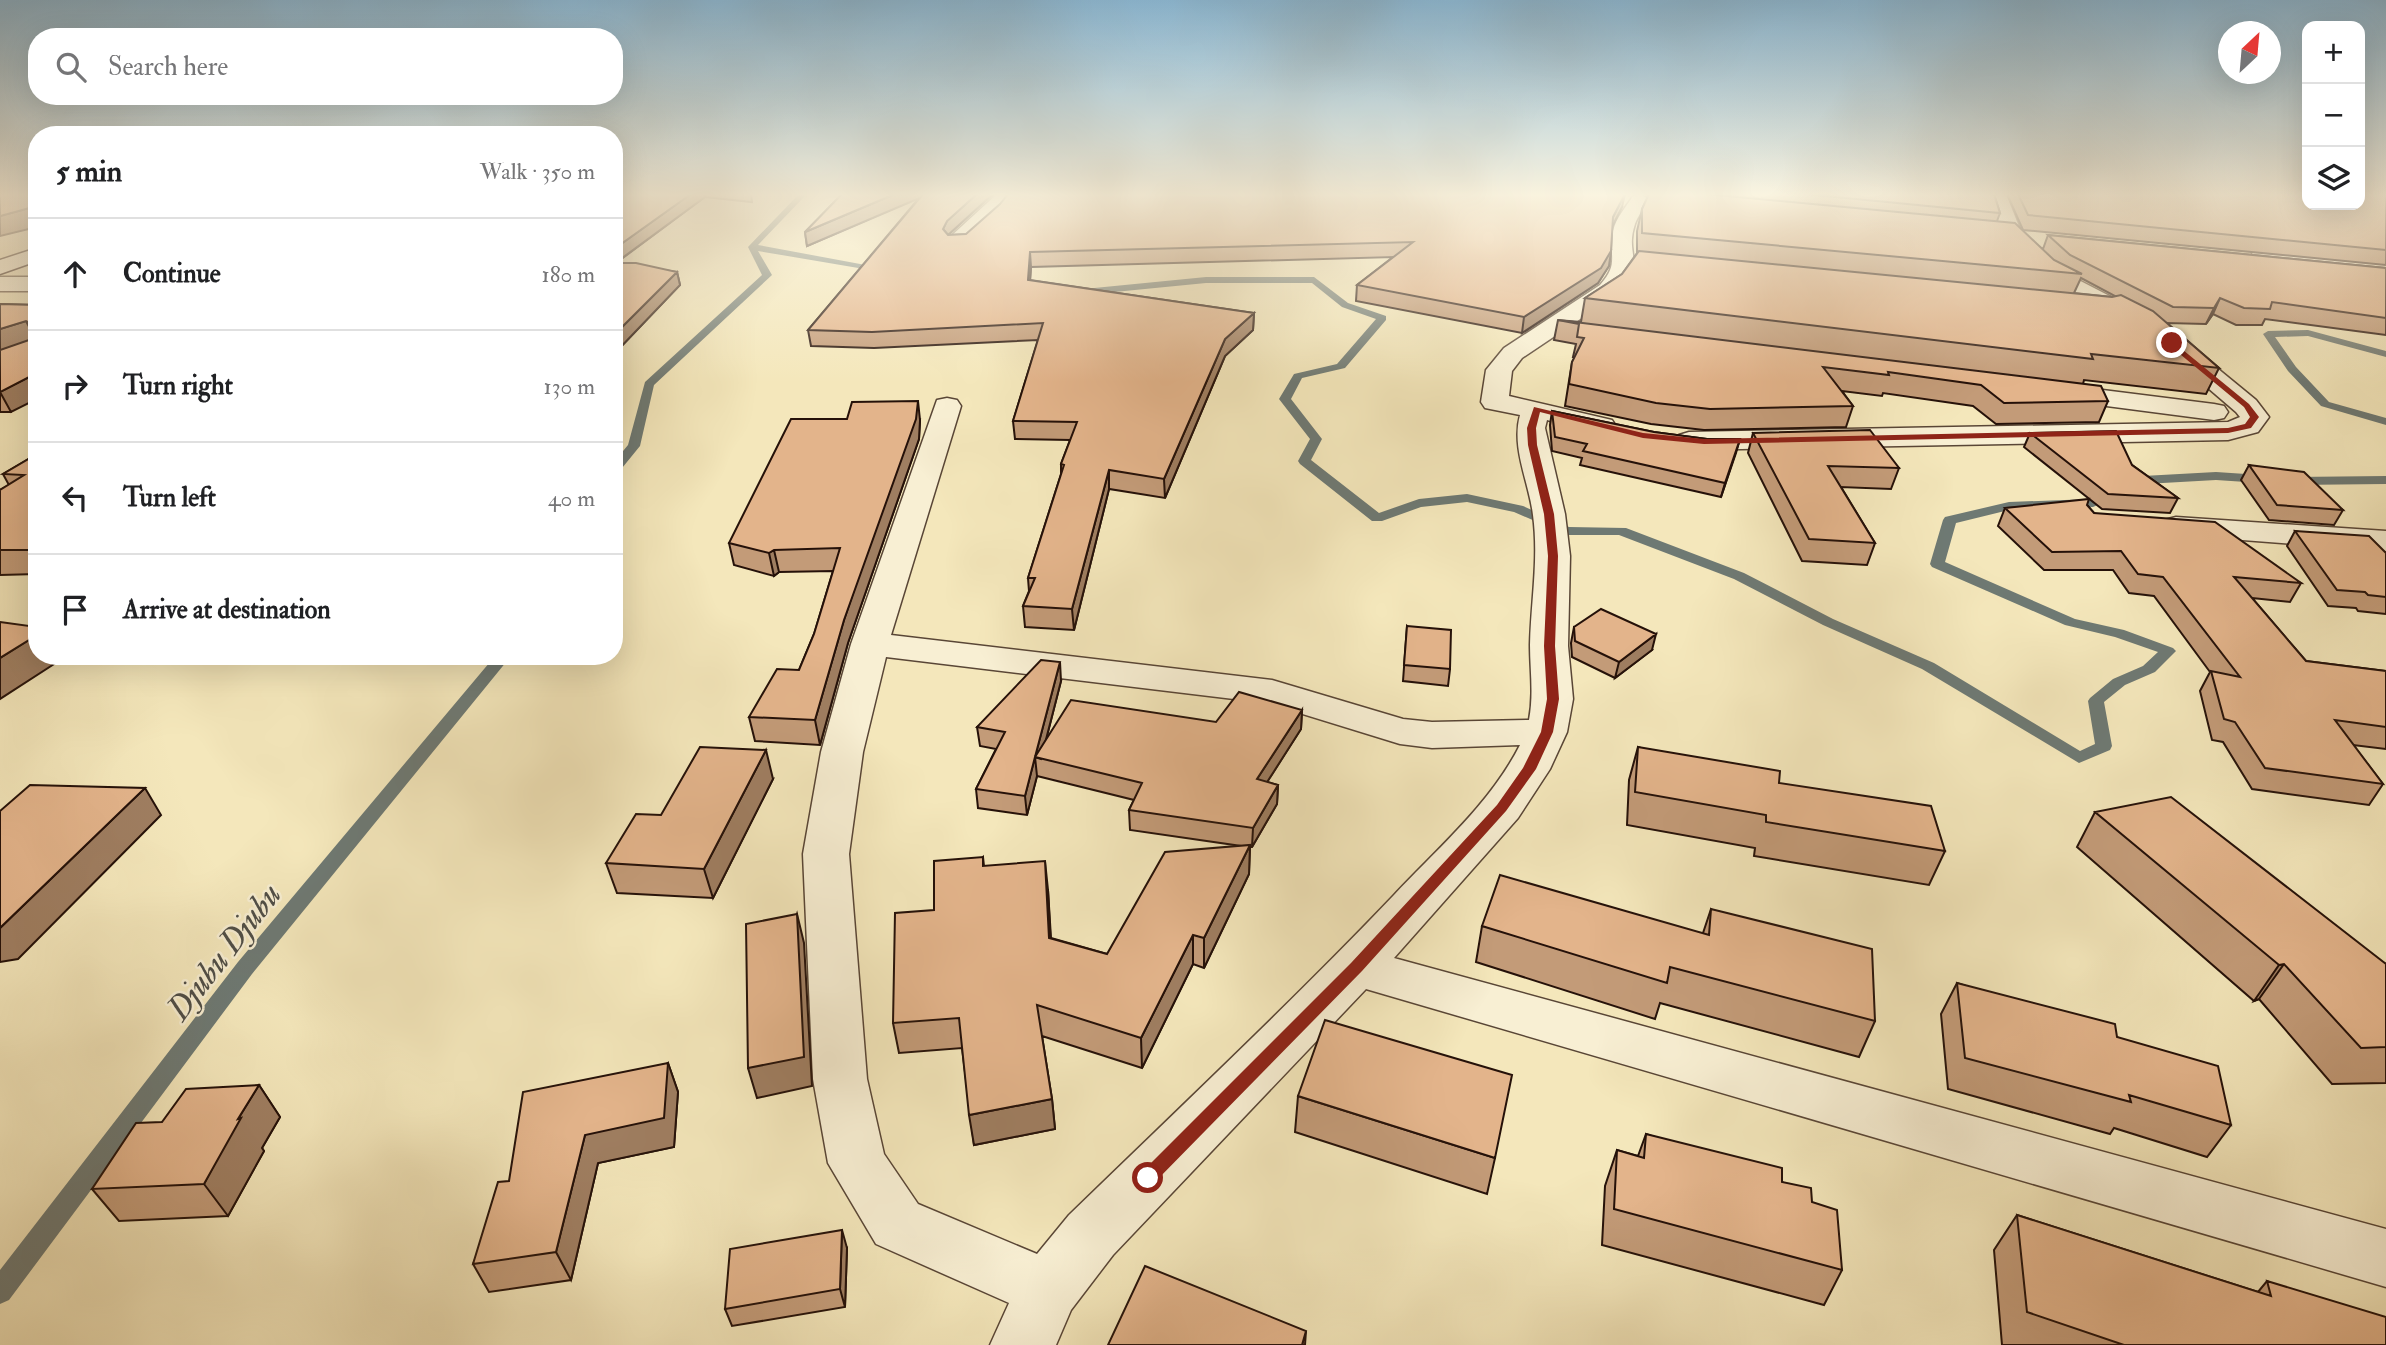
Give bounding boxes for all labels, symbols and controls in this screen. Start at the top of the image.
north arrow [2218,21,2281,84]
map controls [2302,21,2365,210]
button: + [2302,21,2365,84]
search box [28,28,623,105]
icon: search [52,48,90,86]
text: Search here [108,51,228,83]
button: − [2302,84,2365,147]
button: layers [2302,147,2365,210]
text: 5 min [56,153,122,190]
text: Walk · 350 m [480,157,595,186]
icon: ahead [56,255,94,293]
text: Continue [123,258,221,290]
text: 180 m [542,260,595,289]
route end [2156,327,2187,358]
icon: right [56,367,94,405]
text: Turn right [123,370,233,402]
text: 130 m [543,372,595,401]
icon: left [56,479,94,517]
text: Turn left [123,482,216,514]
text: 40 m [548,484,595,513]
icon: arrive [56,591,94,629]
text: Arrive at destination [123,594,331,626]
water label: Djubu Djubu [157,875,290,1029]
route start [1132,1162,1163,1193]

